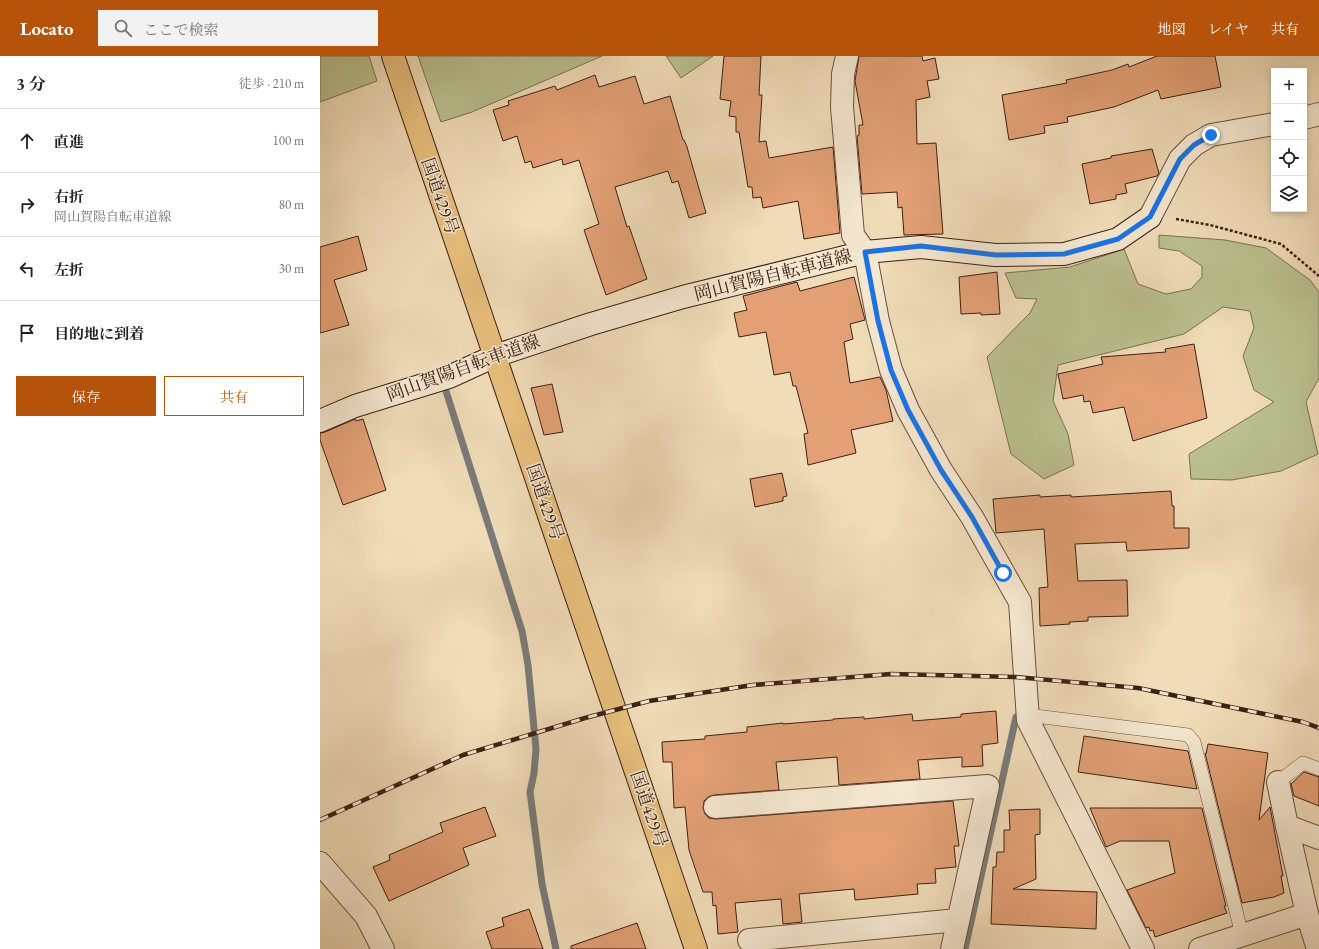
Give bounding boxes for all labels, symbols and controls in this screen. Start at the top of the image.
search box [98,10,378,46]
text: Locato [20,16,74,41]
icon: search [112,17,134,39]
text: ここで検索 [144,20,219,39]
text: 地図 [1158,20,1186,38]
text: レイヤ [1208,20,1249,38]
text: 共有 [1271,20,1299,38]
map controls [1271,68,1307,212]
button: + [1271,68,1307,104]
text: 3 分 [16,73,46,95]
text: 徒歩 · 210 m [239,75,304,92]
button: − [1271,104,1307,140]
route end [1202,126,1220,144]
icon: ahead [16,130,38,152]
text: 直進 [54,132,84,151]
text: 100 m [273,132,304,149]
button: locate [1271,140,1307,176]
street label: 国道429号 [417,154,464,237]
button: layers [1271,176,1307,212]
text: 右折 [54,187,84,206]
icon: right [16,194,38,216]
text: 80 m [279,196,304,213]
text: 岡山賀陽自転車道線 [54,208,171,225]
street label: 岡山賀陽自転車道線 [692,244,854,305]
icon: left [16,258,38,280]
text: 左折 [54,260,84,279]
text: 30 m [279,260,304,277]
icon: arrive [16,322,38,344]
text: 目的地に到着 [54,324,144,343]
street label: 岡山賀陽自転車道線 [383,329,543,406]
button: 保存 [16,376,156,416]
button: 共有 [164,376,304,416]
street label: 国道429号 [522,460,569,543]
route start [994,564,1012,582]
street label: 国道429号 [626,767,673,850]

